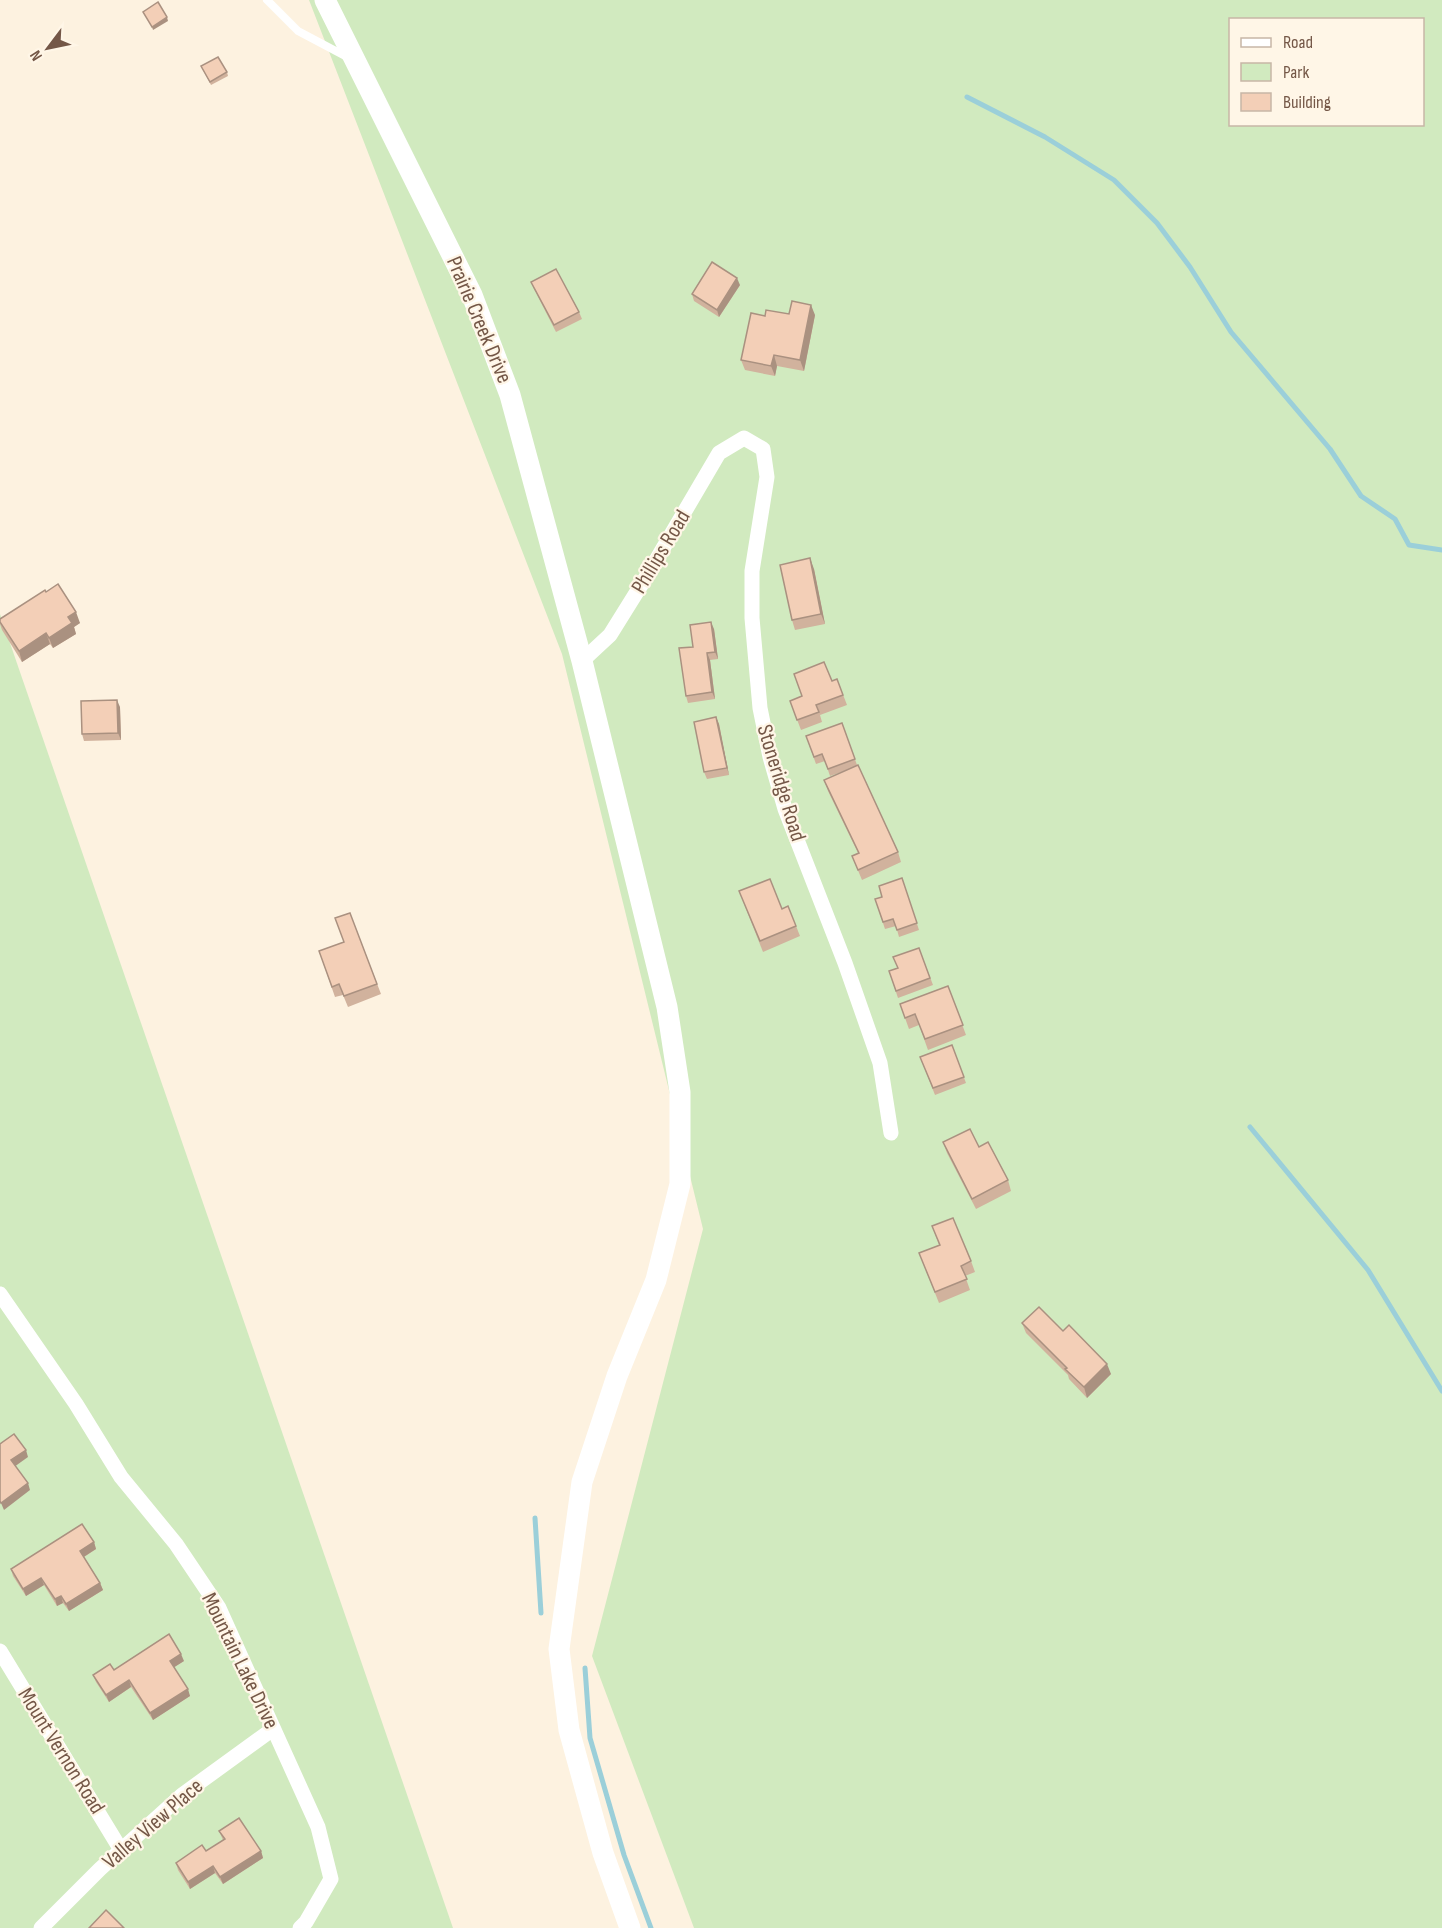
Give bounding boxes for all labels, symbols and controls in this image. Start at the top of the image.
north arrow [18,18,78,78]
legend [1229,18,1424,126]
text: Road [1283,32,1313,53]
text: N [26,46,47,64]
text: Park [1283,62,1309,83]
text: Building [1283,92,1331,113]
street label: Prairie Creek Drive [440,253,518,387]
street label: Phillips Road [626,505,696,599]
street label: Stoneridge Road [750,721,812,845]
street label: Mountain Lake Drive [195,1588,285,1734]
street label: Mount Vernon Road [11,1683,111,1819]
street label: Valley View Place [97,1773,209,1875]

